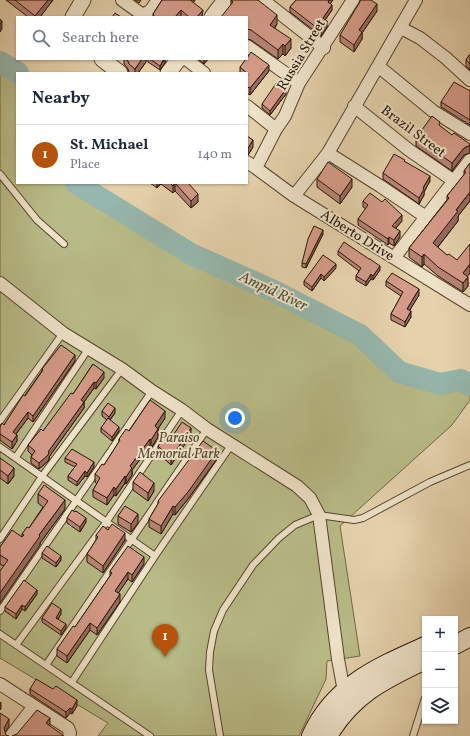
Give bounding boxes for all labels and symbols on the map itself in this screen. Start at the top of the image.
street label: Russia Street [273,16,331,94]
street label: Brazil Street [377,101,449,163]
street label: Alberto Drive [317,206,398,266]
water label: Ampid River [235,267,311,317]
your location [225,408,245,428]
park label: Paraiso Memorial Park [137,429,220,464]
pin: 1 [152,624,178,657]

